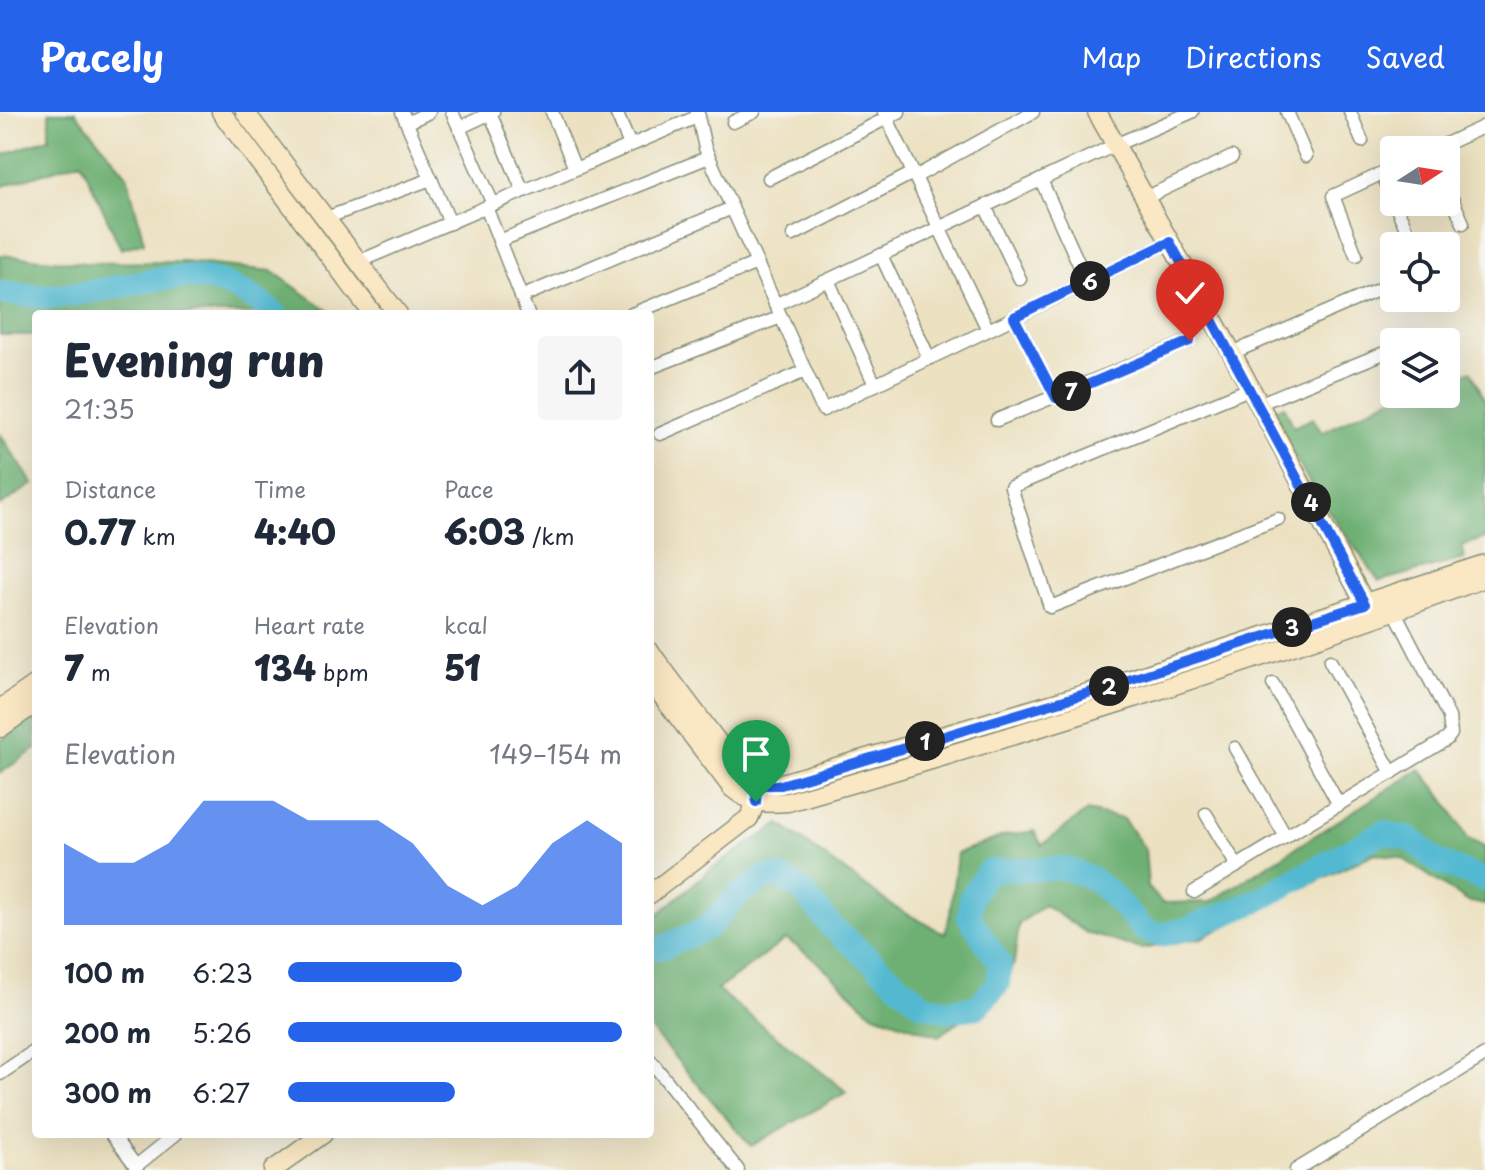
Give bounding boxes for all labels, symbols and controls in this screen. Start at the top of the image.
text: Pacely [40,28,164,85]
text: Map [1082,35,1141,78]
text: Directions [1185,35,1322,78]
text: Saved [1366,35,1445,78]
north arrow [1380,136,1460,216]
map controls [1380,136,1460,408]
button: locate [1380,232,1460,312]
pin [1156,259,1224,341]
pin: 6 [1070,261,1110,301]
text: 6 [1082,264,1098,297]
icon: check [1168,271,1212,315]
text: Evening run [64,326,325,392]
button: layers [1380,328,1460,408]
button: share [538,336,622,420]
pin: 7 [1051,371,1091,411]
text: 7 [1065,374,1077,407]
text: 21:35 [64,389,135,428]
text: Distance [64,472,156,505]
text: Time [254,472,306,505]
text: Pace [444,472,494,505]
pin: 4 [1291,482,1331,522]
text: 4 [1304,485,1318,518]
text: 0.77 [64,505,135,557]
text: 4:40 [254,505,336,557]
text: 6:03 [444,505,525,557]
text: km [135,519,176,552]
text: /km [525,519,574,552]
pin: 3 [1272,607,1312,647]
text: Elevation [64,608,159,641]
text: Heart rate [254,608,365,641]
text: kcal [444,608,488,641]
text: 3 [1285,610,1299,643]
text: 7 [64,641,84,693]
text: 134 [254,641,316,693]
text: 51 [444,641,481,693]
text: m [84,655,111,688]
text: bpm [316,655,369,688]
pin: 2 [1089,666,1129,706]
text: 2 [1101,669,1117,702]
pin [722,720,790,802]
pin: 1 [905,721,945,761]
text: 1 [920,724,930,757]
icon: arrive [734,732,778,776]
text: Elevation [64,734,176,773]
text: 149–154 m [489,734,622,773]
text: 100 m [64,953,145,992]
text: 6:23 [192,953,253,992]
text: 200 m [64,1013,151,1052]
text: 5:26 [192,1013,252,1052]
text: 300 m [64,1073,152,1112]
text: 6:27 [192,1073,250,1112]

